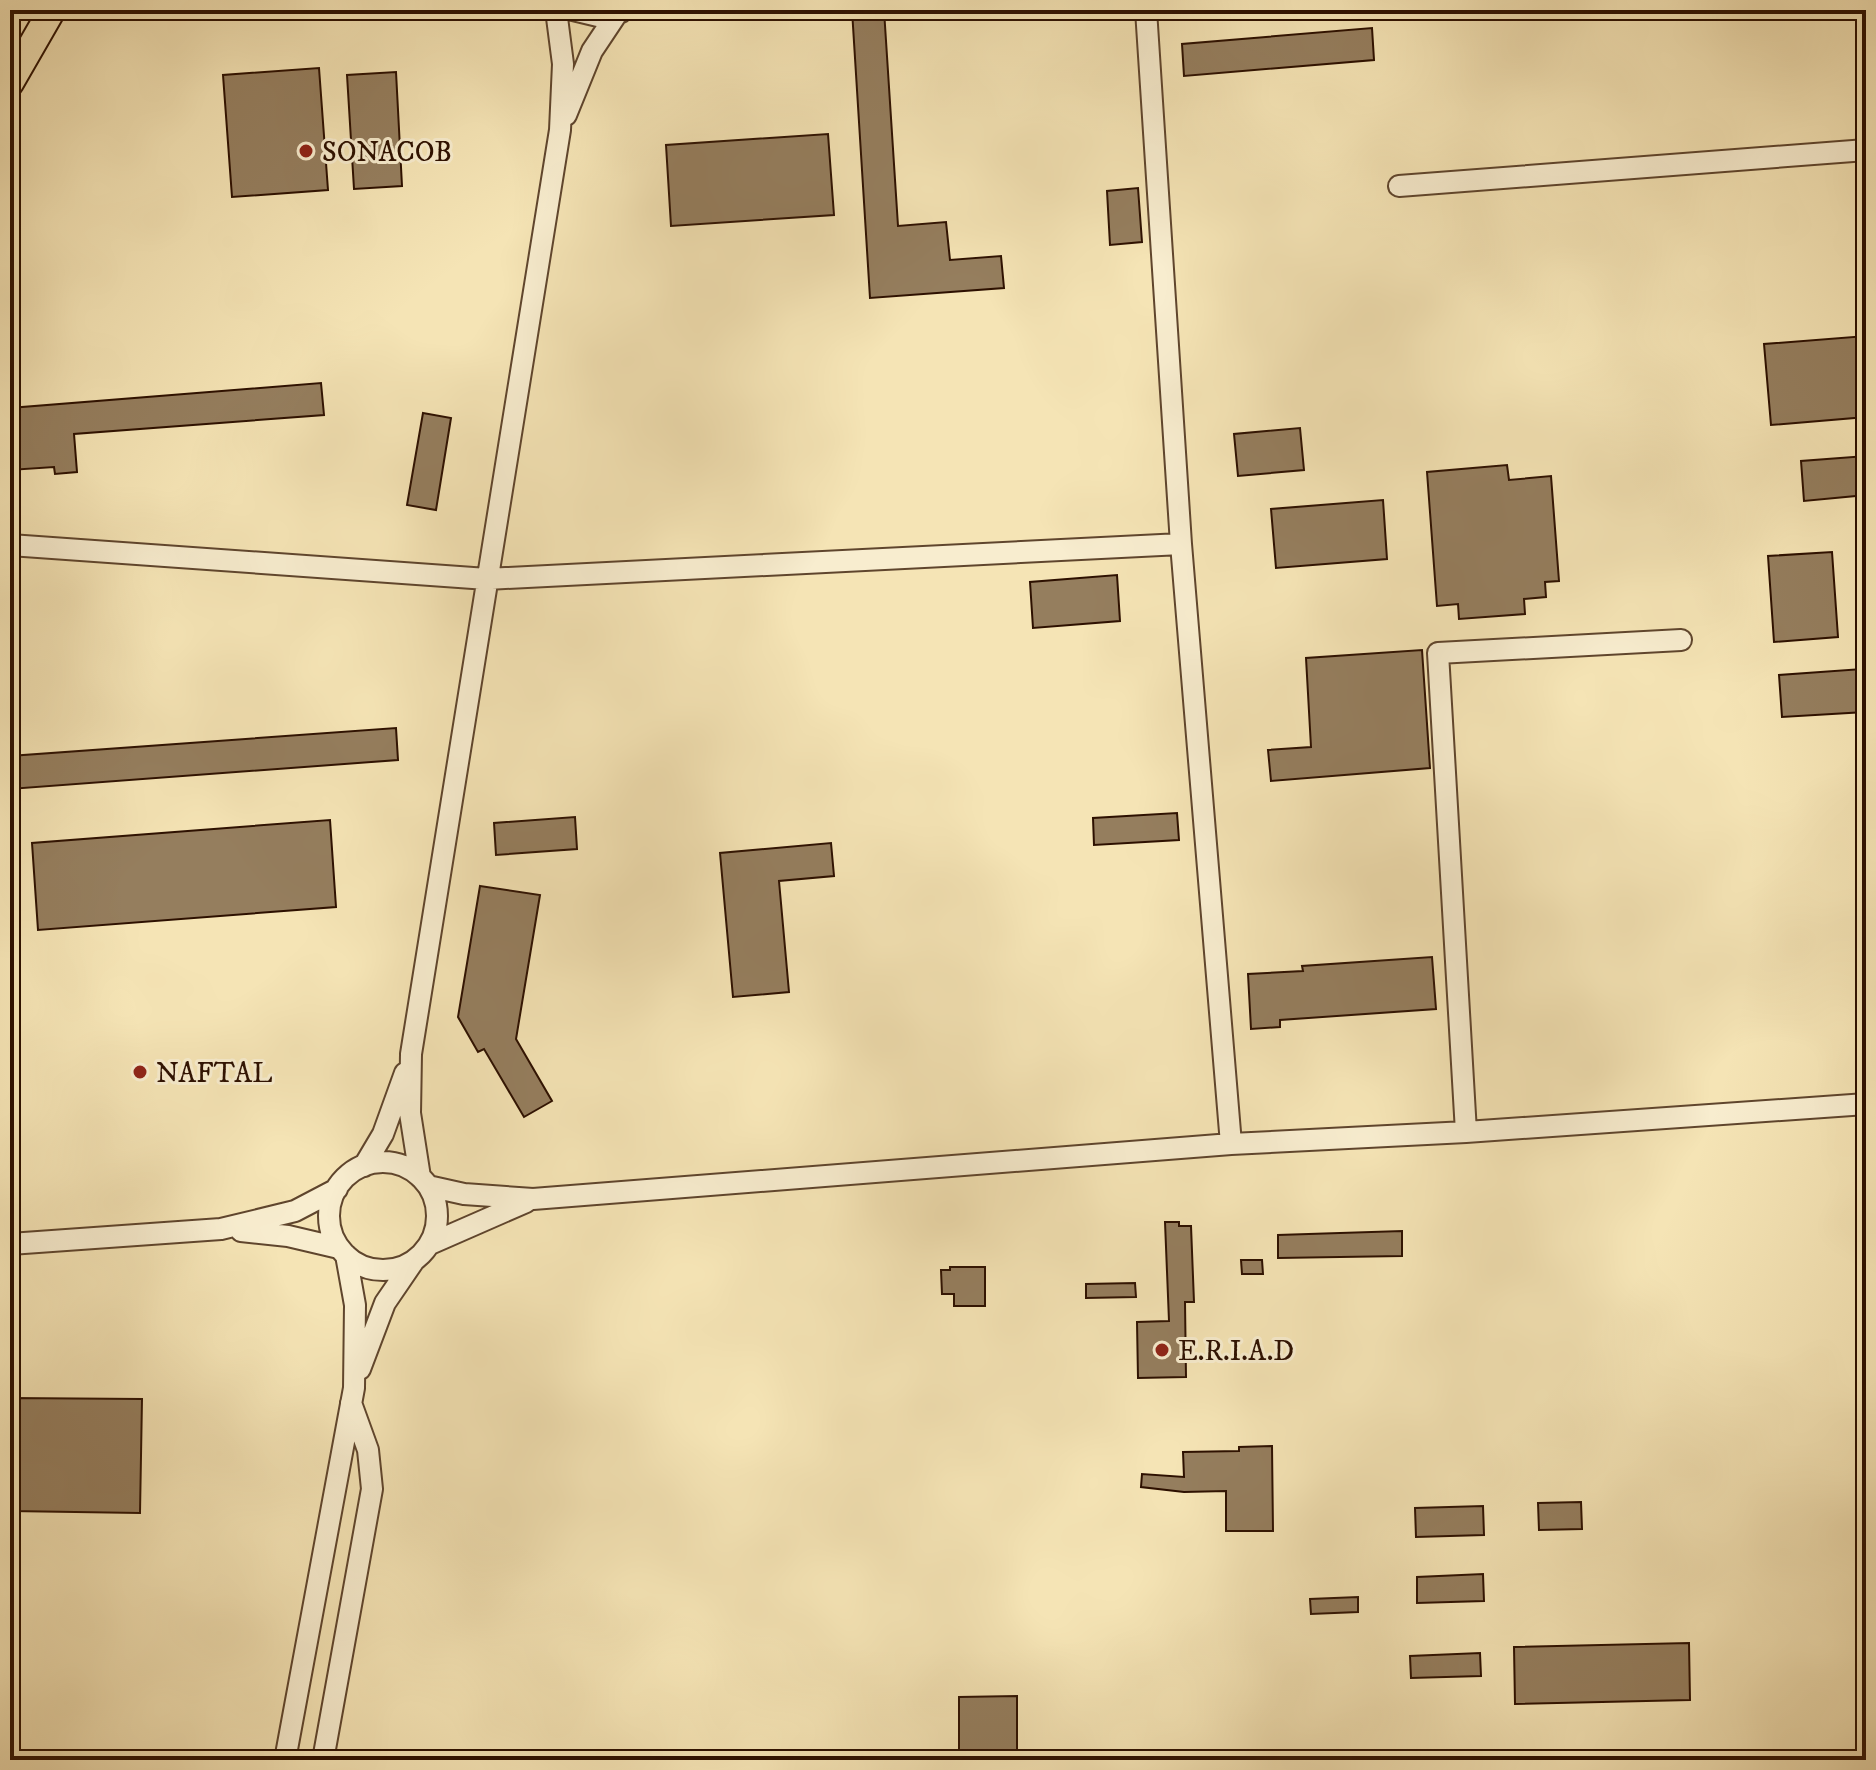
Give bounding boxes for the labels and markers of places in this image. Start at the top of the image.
place label: SONACOB [322,135,452,170]
marker: SONACOB [297,142,315,160]
place label: NAFTAL [156,1056,272,1091]
marker: NAFTAL [131,1063,149,1081]
place label: E.R.I.A.D [1178,1334,1294,1369]
marker: E.R.I.A.D [1153,1341,1171,1359]

